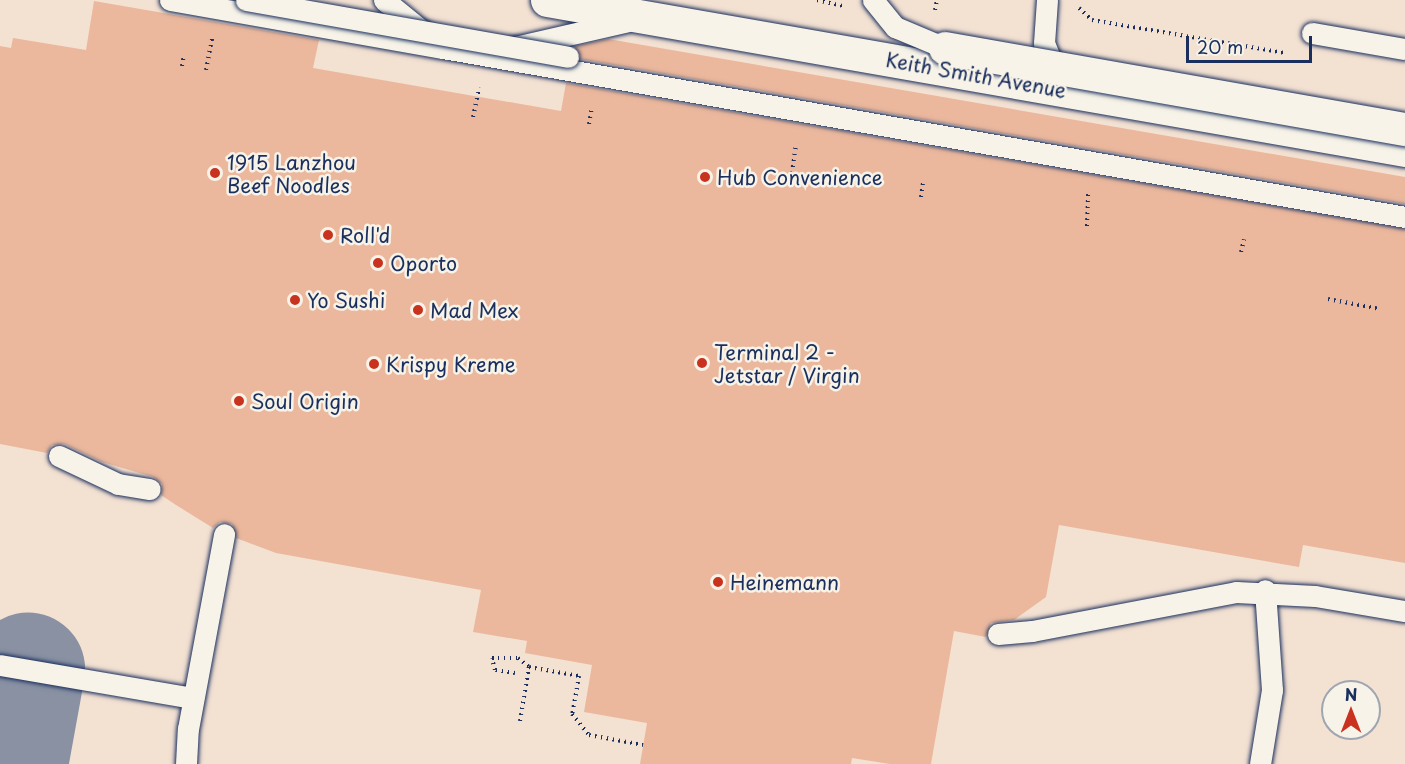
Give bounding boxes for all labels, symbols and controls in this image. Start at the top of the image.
scale bar [1189,24,1315,62]
text: 20 m [1197,33,1243,60]
street label: Keith Smith Avenue [882,47,1070,103]
place label: 1915 Lanzhou Beef Noodles [227,150,357,197]
place label: Hub Convenience [717,165,881,189]
marker: 1915 Lanzhou Beef Noodles [208,166,222,180]
marker: Hub Convenience [698,170,712,184]
place label: Roll'd [340,223,390,247]
marker: Roll'd [321,228,335,242]
place label: Oporto [390,251,457,275]
marker: Oporto [371,256,385,270]
place label: Yo Sushi [307,288,386,312]
marker: Yo Sushi [288,293,302,307]
place label: Mad Mex [430,298,519,322]
marker: Mad Mex [411,303,425,317]
place label: Terminal 2 - Jetstar / Virgin [714,340,862,387]
place label: Krispy Kreme [386,352,516,376]
marker: Terminal 2 - Jetstar / Virgin [695,356,709,370]
marker: Krispy Kreme [367,357,381,371]
place label: Soul Origin [251,389,359,413]
marker: Soul Origin [232,394,246,408]
place label: Heinemann [730,570,839,594]
marker: Heinemann [711,575,725,589]
north arrow [1321,680,1381,740]
text: N [1345,682,1357,706]

